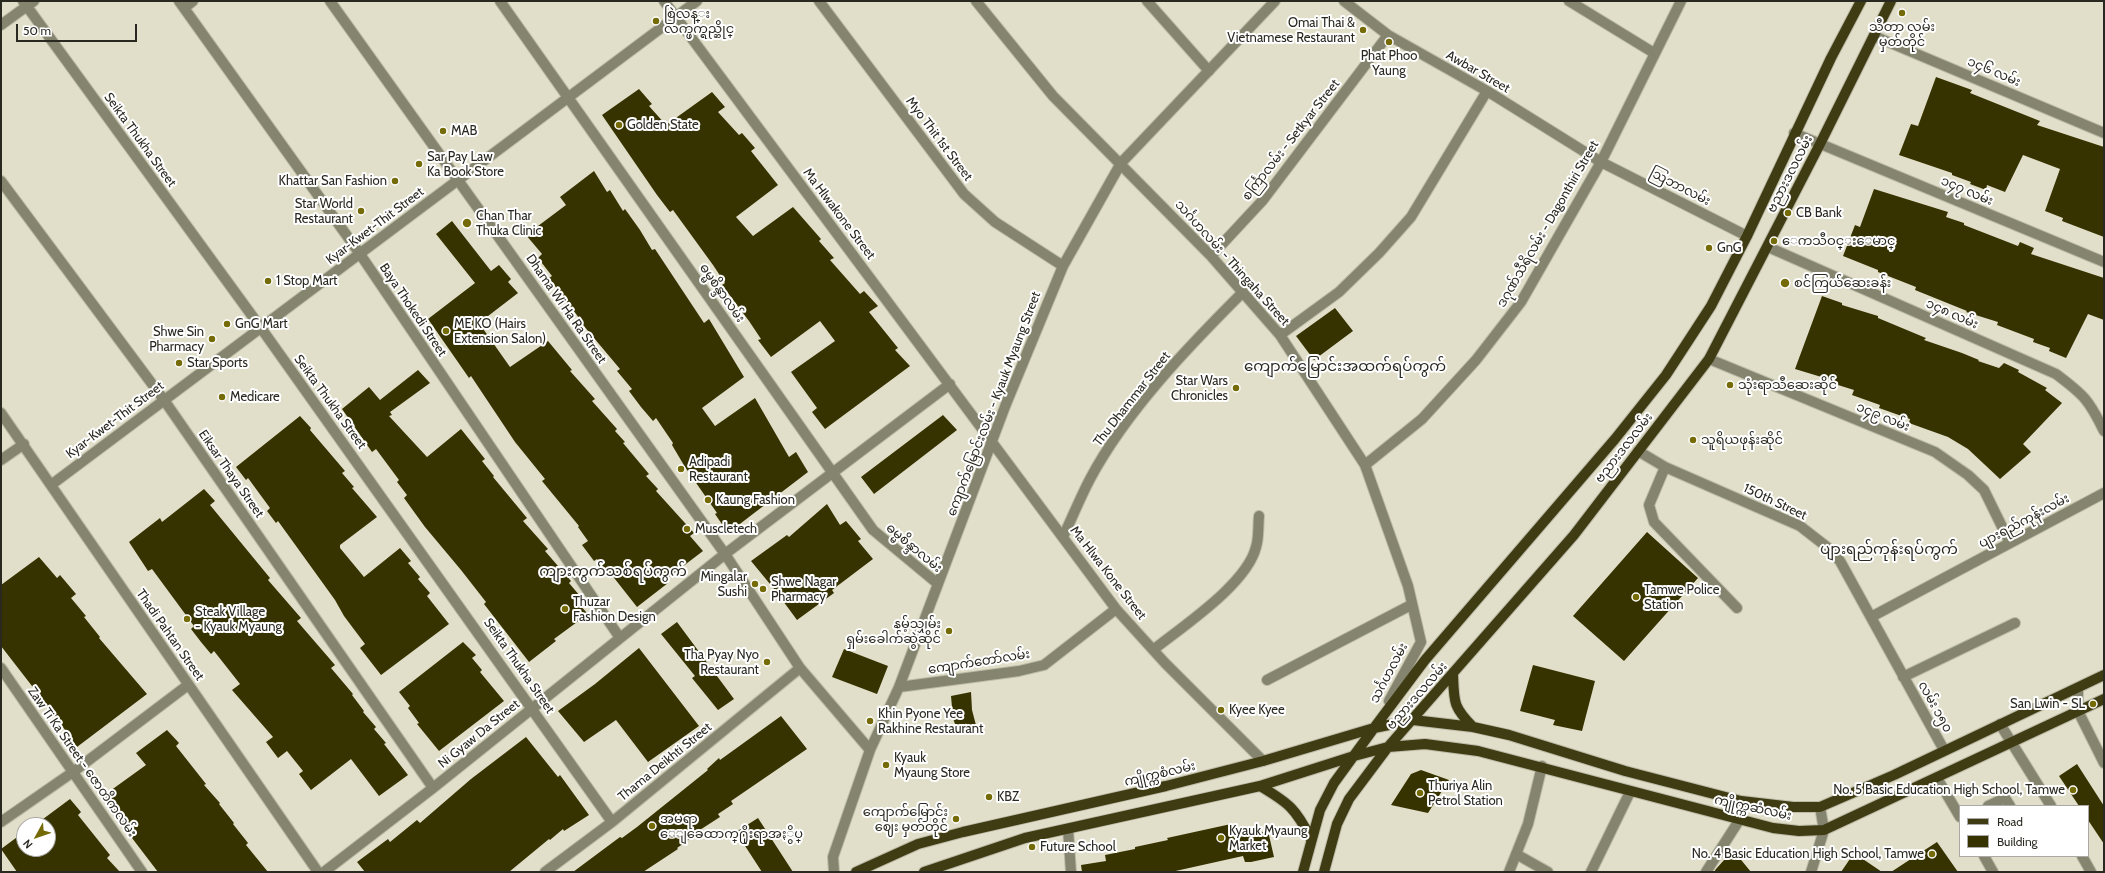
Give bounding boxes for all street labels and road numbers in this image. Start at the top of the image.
street label: Awbar Street [1443,48,1513,96]
street label: ၁၄၆ လမ်း [1965,54,2023,90]
street label: စင်္ကြာလမ်း - Setkyar Street [1239,76,1343,204]
street label: Seikta Thukha Street [101,90,179,190]
street label: Myo Thit 1st Street [902,94,976,184]
street label: ဗညားဒလလမ်း [1764,133,1816,215]
street label: ဒဂုဏ်သီရိလမ်း - Dagonthiri Street [1494,138,1602,310]
street label: Ma Hlwakone Street [800,165,878,263]
street label: ဩဘာလမ်း [1647,165,1713,209]
street label: ၁၄၇ လမ်း [1938,173,1996,209]
street label: Kyar-Kwet-Thit Street [323,184,427,268]
street label: သင်္ဂဟလမ်း - Thingaha Street [1172,197,1292,329]
street label: Dhama Wi Ha Ra Street [522,251,610,367]
street label: Baya Thokedi Street [376,260,450,360]
street label: ဓမ္မစိန္ဒာလမ်း [696,261,748,325]
street label: ကျောက်မြောင်းလမ်း - Kyauk Myaung Street [944,290,1044,518]
street label: ၁၄၈ လမ်း [1923,296,1981,332]
street label: Thu Dhammar Street [1090,349,1174,449]
street label: Seikta Thukha Street [291,352,369,452]
street label: Kyar-Kwet-Thit Street [63,378,167,462]
street label: ၁၄၉ လမ်း [1854,399,1912,435]
street label: ဗညားဒလလမ်း [1592,410,1656,486]
street label: Eiksar Thaya Street [195,427,267,521]
street label: 150th Street [1741,481,1809,523]
street label: ပျားရည်ကုန်းလမ်း [1976,491,2072,551]
street label: ဓမ္မစိန္ဒာလမ်း [883,520,945,576]
street label: Ma Hlwa Kone Street [1067,523,1149,623]
street label: Thadi Pahtan Street [133,586,207,684]
street label: Seikta Thukha Street [480,615,558,717]
street label: သင်္ဂဟလမ်း [1367,640,1411,706]
street label: ကျောက်တော်လမ်း [927,646,1031,678]
street label: ဗညားဒလလမ်း [1383,659,1451,733]
street label: လမ်း ၁၅၀ [1915,679,1955,735]
street label: Zaw Ti Ka Street - ဇောတိကလမ်း [24,684,140,840]
street label: Ni Gyaw Da Street [435,696,523,772]
street label: Thama Deikhti Street [615,720,715,804]
street label: ကျိုက္ကစံလမ်း [1123,758,1197,790]
street label: ကျိုက္ကဆံလမ်း [1713,792,1793,824]

